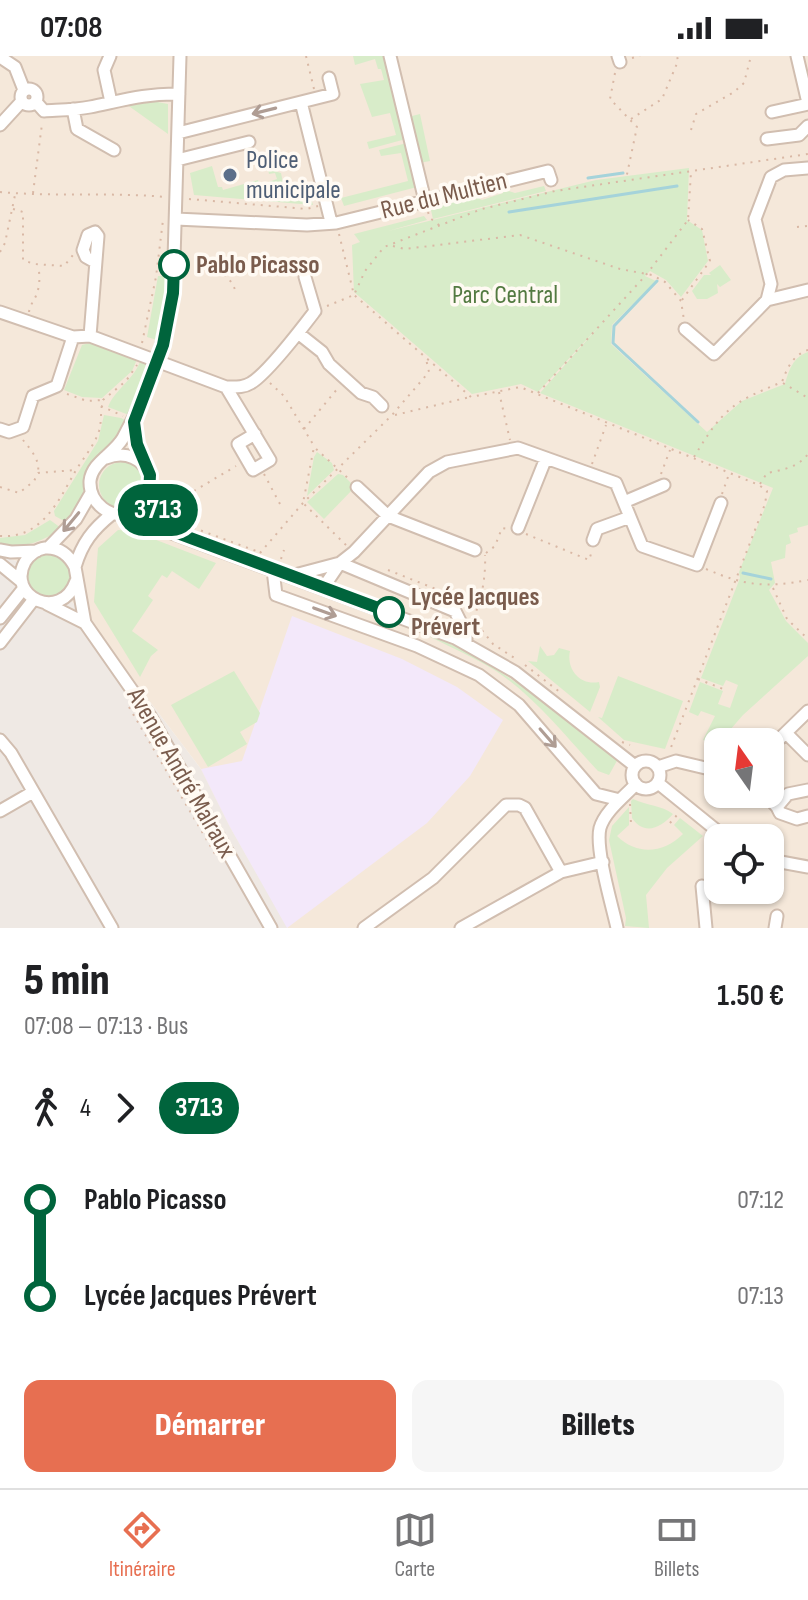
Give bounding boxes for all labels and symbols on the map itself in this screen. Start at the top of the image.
one-way arrow [252,105,278,120]
place label: Police municipale [246,145,341,206]
street label: Rue du Multien [378,165,510,227]
marker: Police municipale [221,166,239,184]
marker: Pablo Picasso [159,250,189,280]
place label: Pablo Picasso [196,250,320,281]
park label: Parc Central [452,280,558,311]
line badge: 3713 [102,484,214,536]
one-way arrow [62,512,80,532]
place label: Lycée Jacques Prévert [411,582,540,643]
marker: Lycée Jacques Prévert [374,597,404,627]
one-way arrow [313,606,338,621]
street label: Avenue André Malraux [119,682,242,864]
one-way arrow [539,727,557,747]
north arrow [704,728,784,808]

